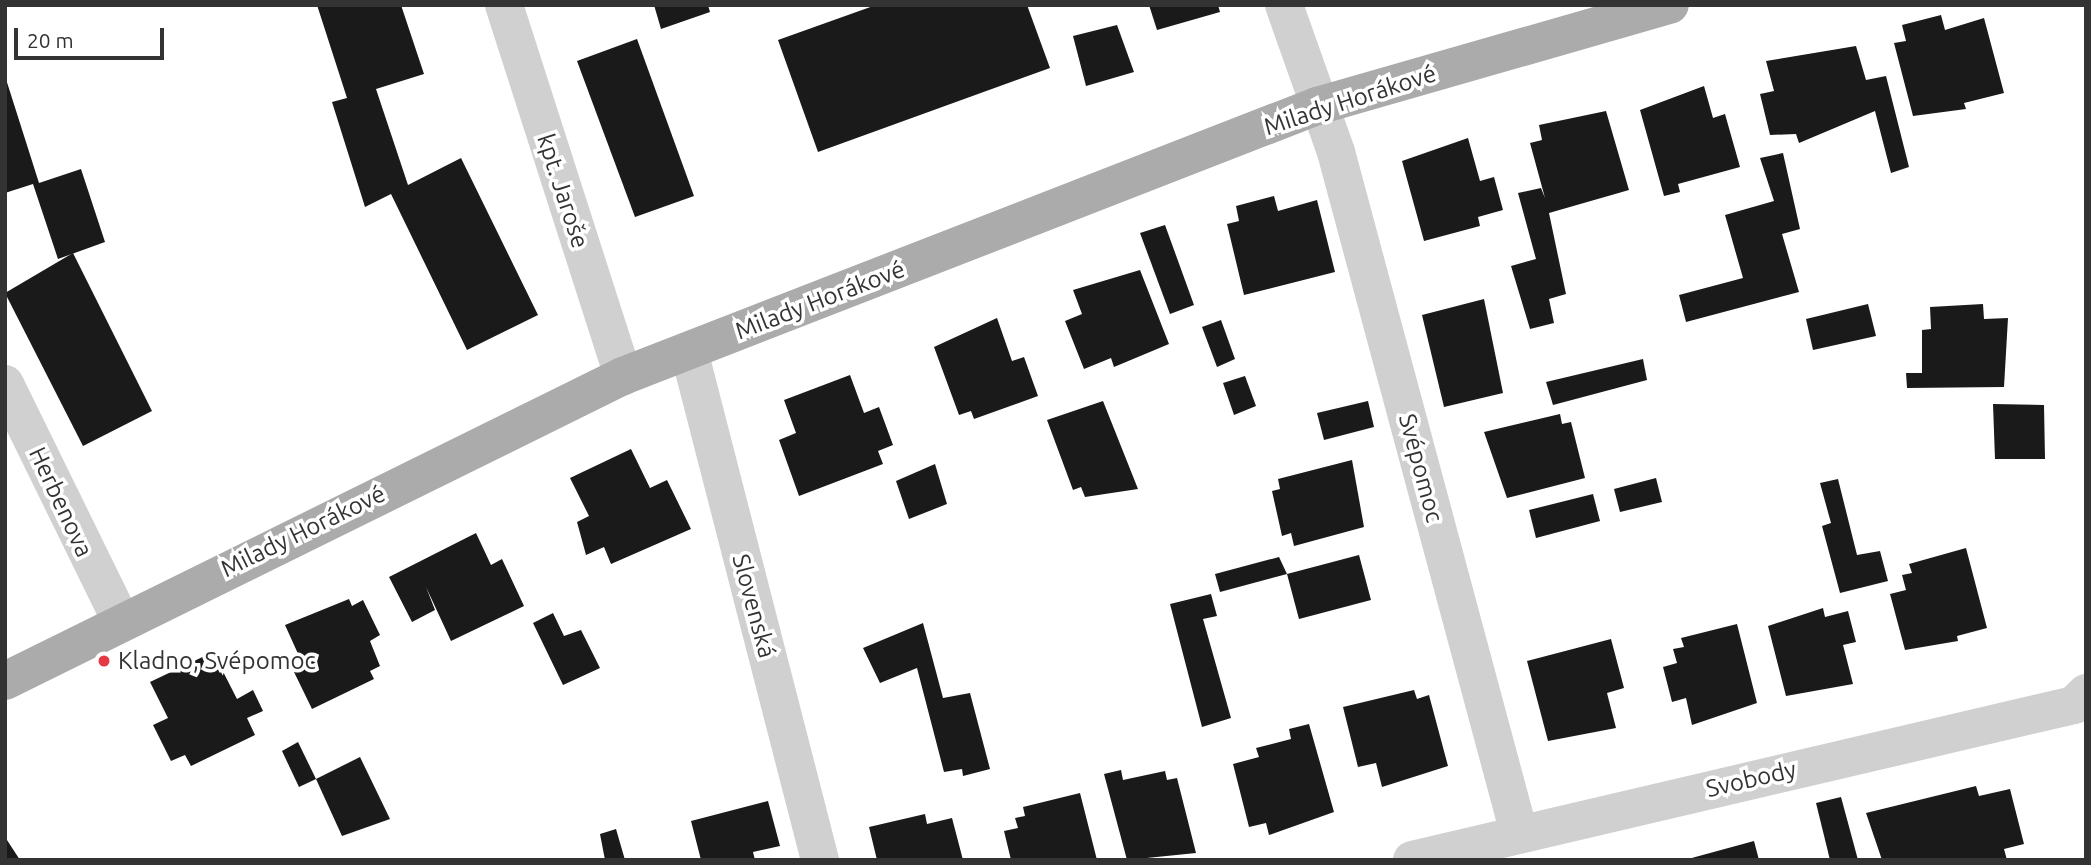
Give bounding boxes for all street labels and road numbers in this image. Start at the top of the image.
street label: Milady Horákové [1260,59,1440,141]
street label: kpt. Jaroše [531,130,595,252]
street label: Milady Horákové [731,254,909,346]
street label: Svépomoc [1393,411,1449,525]
street label: Herbenova [23,442,99,562]
street label: Milady Horákové [216,479,390,583]
street label: Slovenská [726,551,782,661]
street label: Svobody [1703,755,1799,803]

